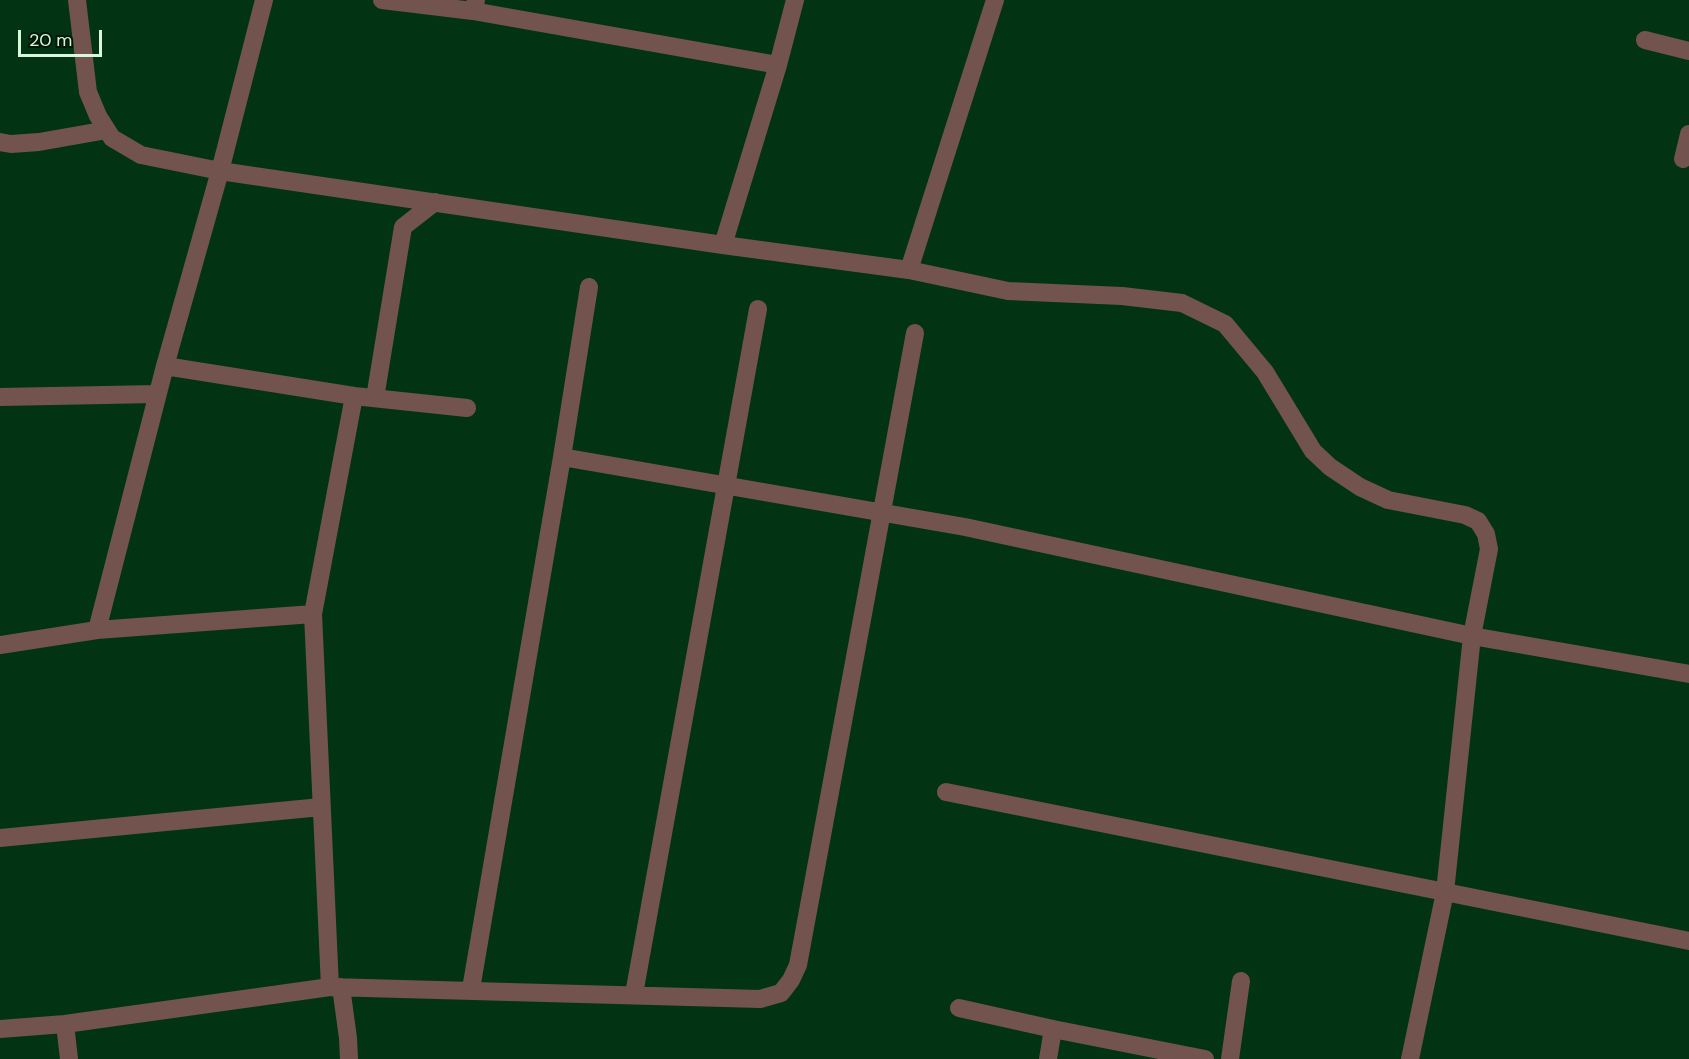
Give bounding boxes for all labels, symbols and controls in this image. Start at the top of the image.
scale bar [21,18,105,56]
text: 20 m [29,28,72,52]

